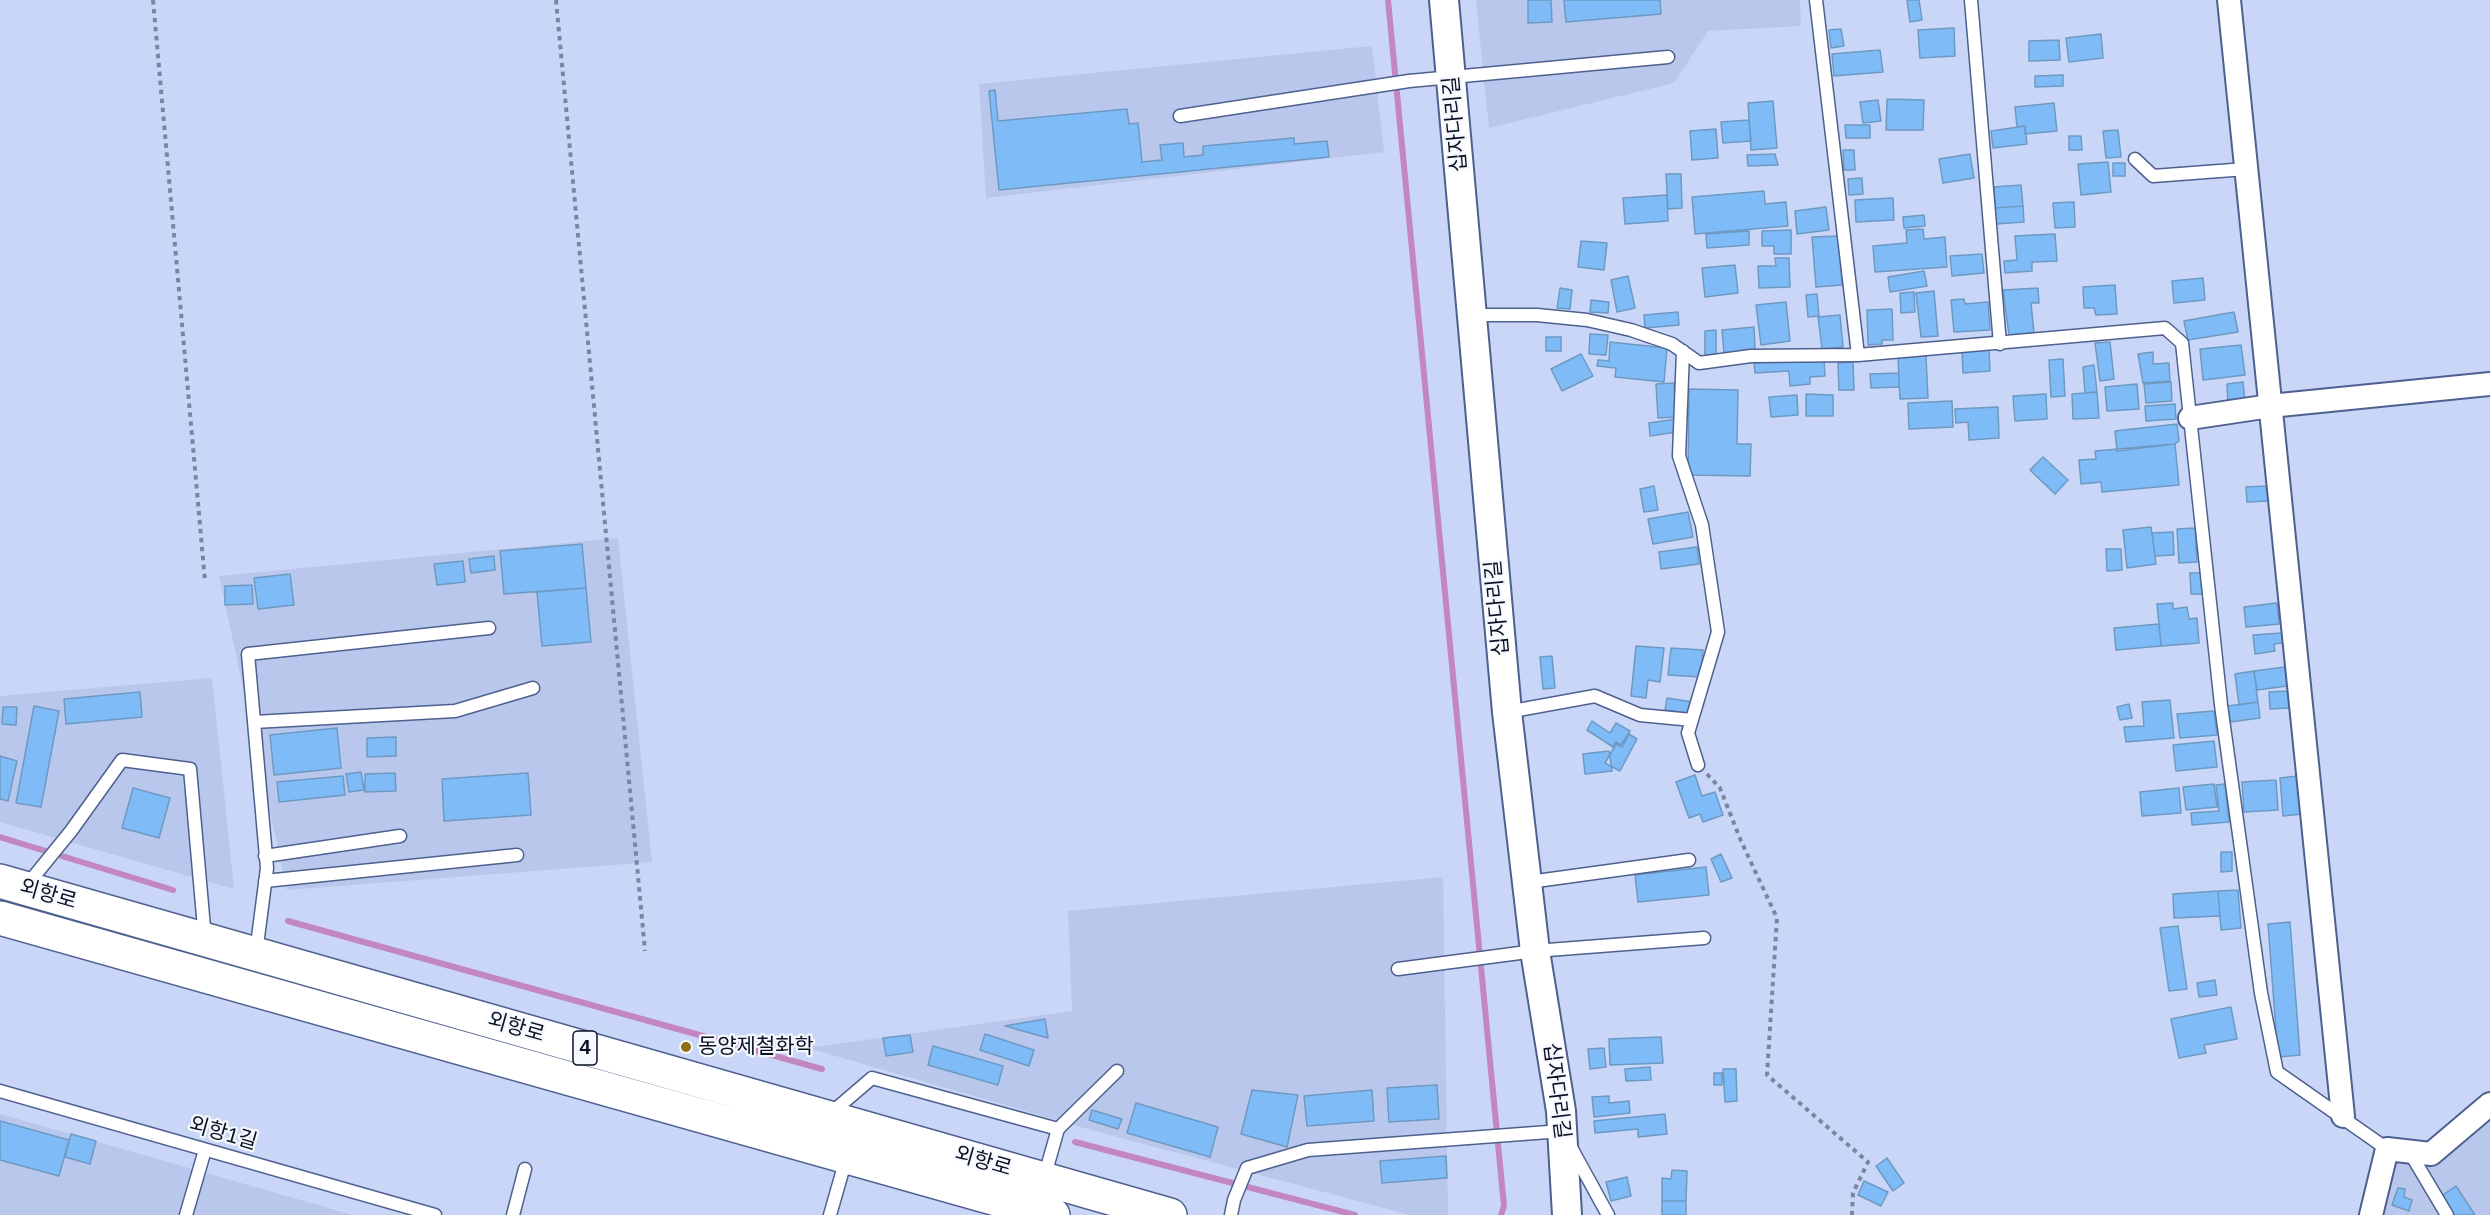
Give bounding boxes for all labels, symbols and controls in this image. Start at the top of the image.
street label: 십자다리길 [1439,75,1473,173]
street label: 십자다리길 [1481,559,1515,657]
street label: 외항로 [17,875,79,915]
street label: 외항로 [485,1008,547,1048]
road number: 4 [573,1031,597,1065]
place label: 동양제철화학 [698,1034,814,1060]
marker: 동양제철화학 [679,1040,693,1054]
street label: 십자다리길 [1538,1042,1574,1140]
street label: 외항1길 [186,1112,260,1156]
street label: 외항로 [952,1142,1014,1182]

